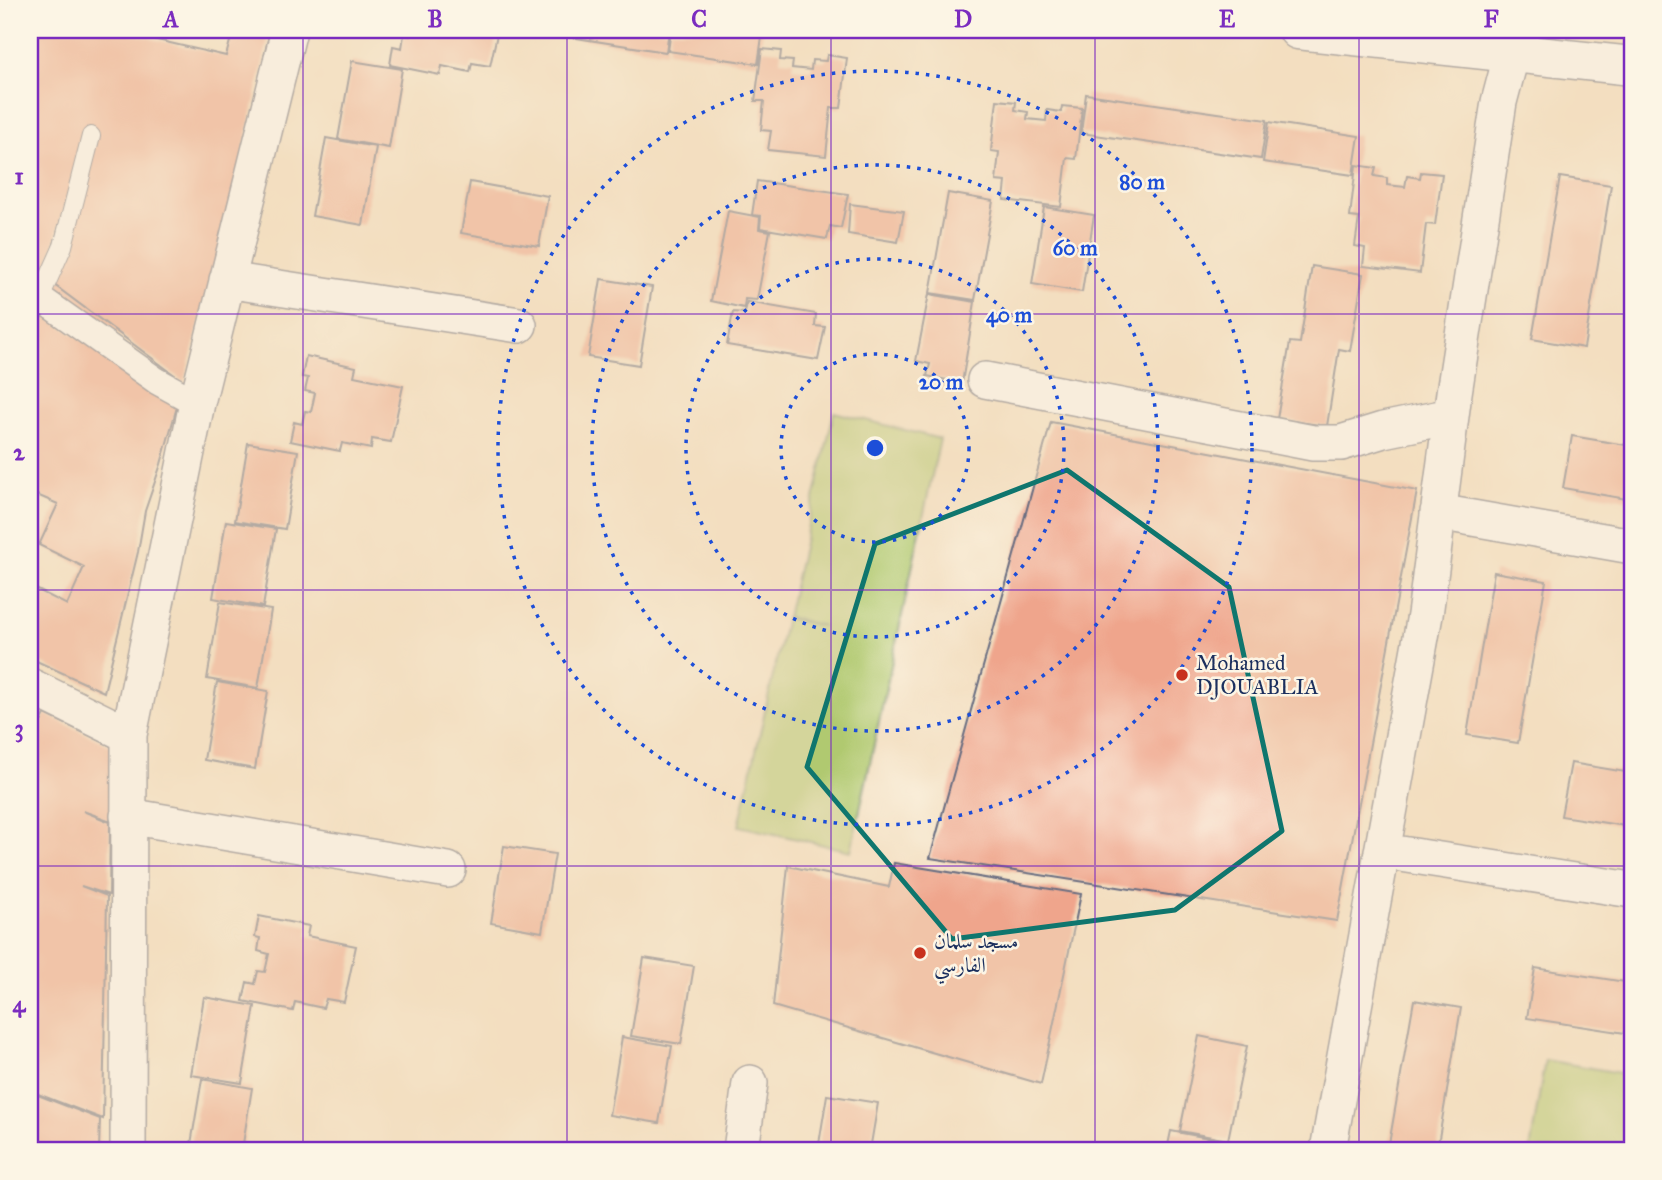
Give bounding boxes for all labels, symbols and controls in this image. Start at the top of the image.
text: A [161,5,179,33]
text: B [427,5,443,33]
text: C [691,5,707,33]
text: D [954,5,972,33]
text: E [1219,5,1236,33]
text: F [1483,5,1499,33]
text: 1 [14,162,24,190]
text: 80 m [1119,169,1165,195]
text: 60 m [1052,235,1098,261]
text: 40 m [986,302,1032,328]
text: 20 m [919,369,964,395]
centre of rings [863,436,887,460]
text: 2 [13,438,25,466]
place label: Mohamed DJOUABLIA [1196,650,1319,700]
marker: Mohamed DJOUABLIA [1174,667,1190,683]
text: 3 [14,714,24,743]
place label: مسجد سلمان الفارسي [934,928,1018,985]
marker: مسجد سلمان الفارسي [912,945,928,961]
text: 4 [13,990,27,1018]

